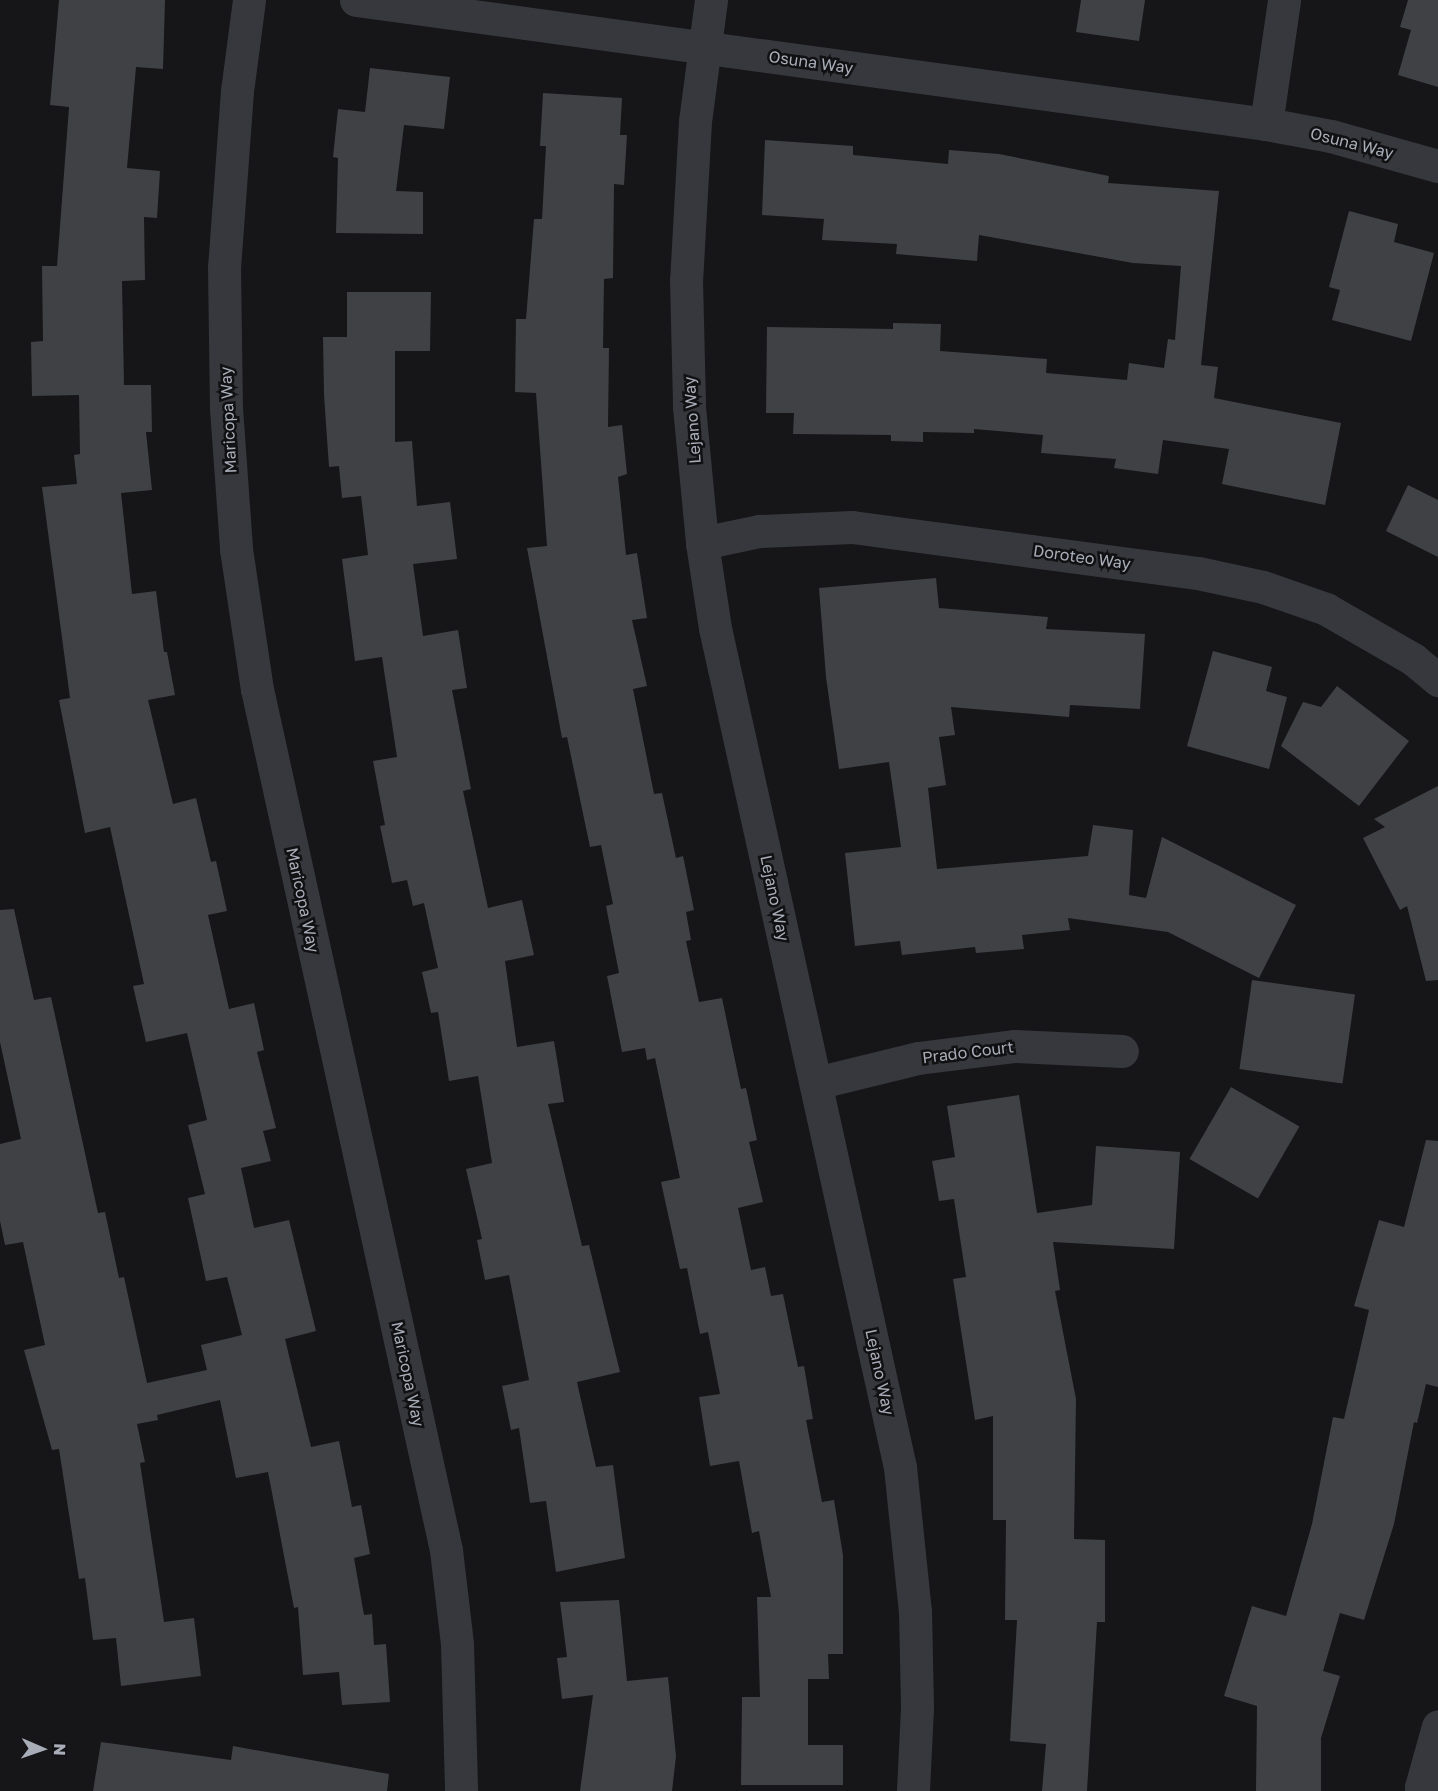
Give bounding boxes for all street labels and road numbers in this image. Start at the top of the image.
street label: Osuna Way [767,47,855,77]
street label: Osuna Way [1308,123,1396,163]
street label: Maricopa Way [216,366,240,474]
street label: Lejano Way [679,376,705,464]
street label: Doroteo Way [1032,541,1132,573]
street label: Maricopa Way [282,846,324,954]
street label: Lejano Way [757,853,793,943]
street label: Prado Court [921,1037,1015,1067]
street label: Maricopa Way [387,1320,429,1428]
street label: Lejano Way [862,1327,898,1417]

